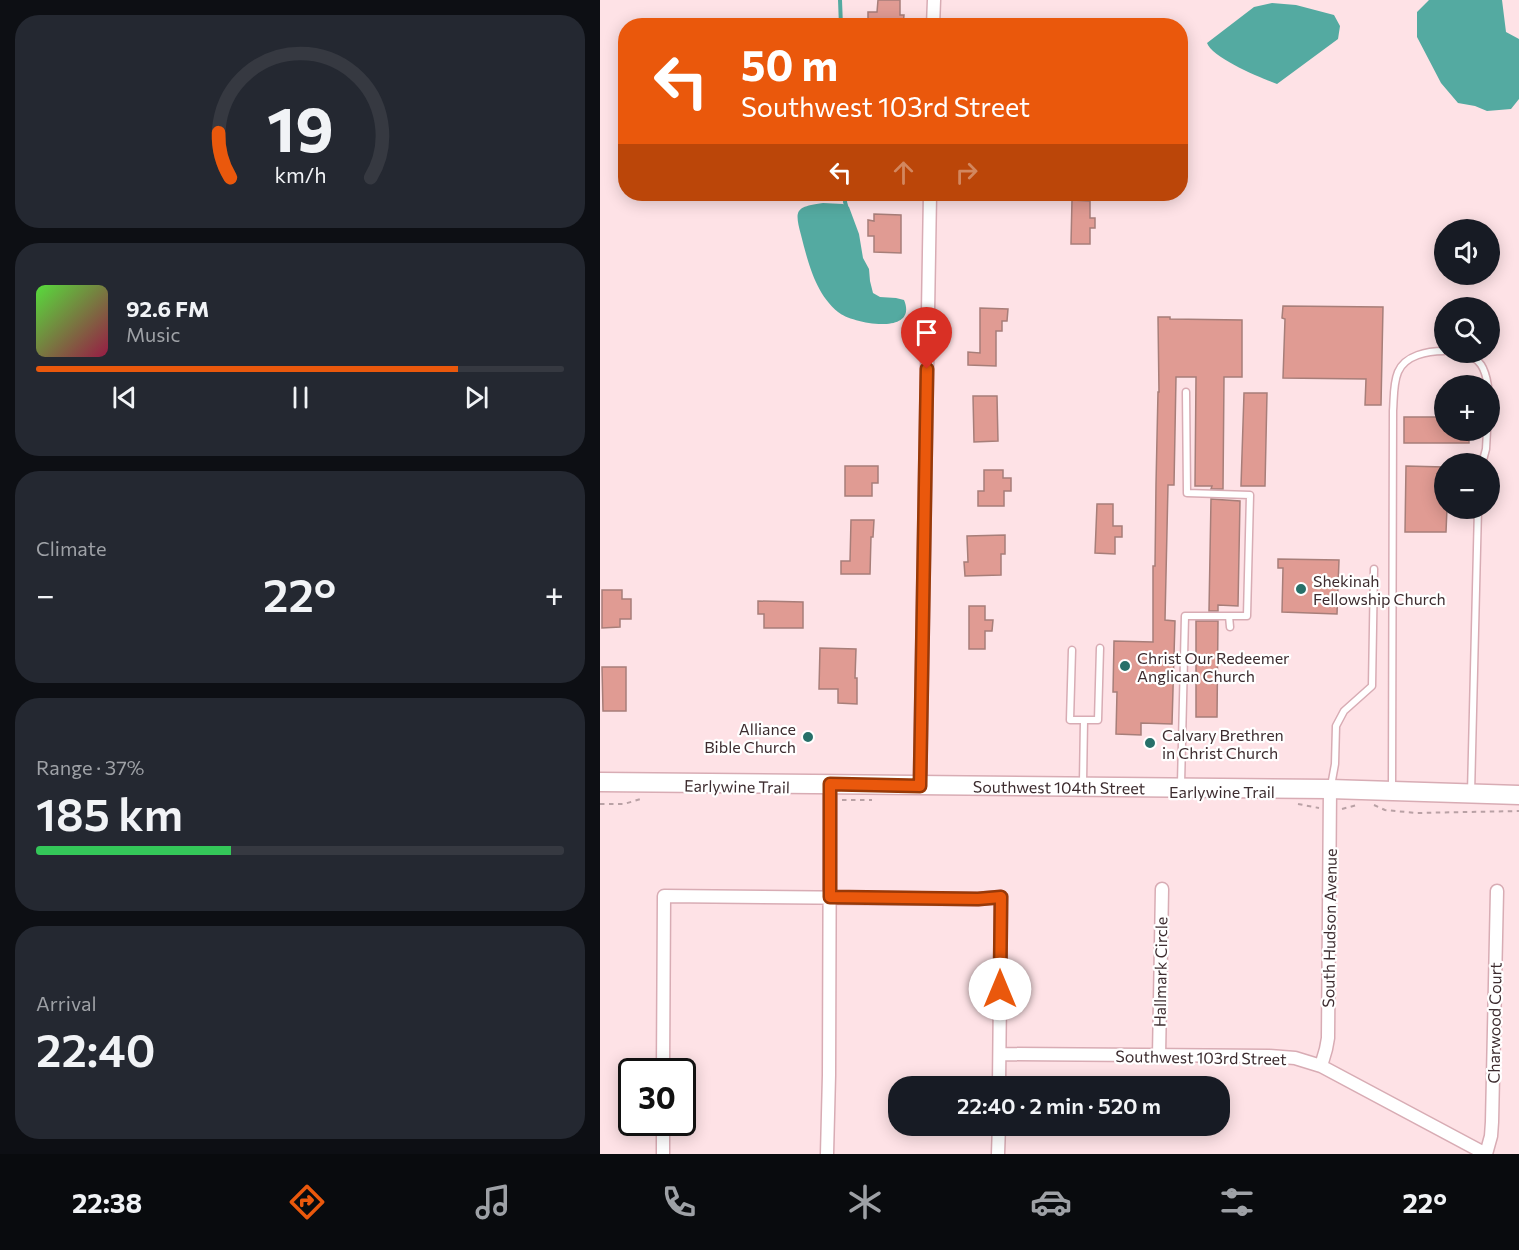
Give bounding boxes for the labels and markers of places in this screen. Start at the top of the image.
pin [901,307,952,369]
place label: Shekinah Fellowship Church [1313,571,1446,608]
marker: Shekinah Fellowship Church [1294,582,1308,596]
place label: Christ Our Redeemer Anglican Church [1137,648,1290,685]
marker: Christ Our Redeemer Anglican Church [1118,659,1132,673]
place label: Alliance Bible Church [704,719,796,756]
place label: Calvary Brethren in Christ Church [1162,725,1284,762]
marker: Alliance Bible Church [801,730,815,744]
marker: Calvary Brethren in Christ Church [1143,736,1157,750]

